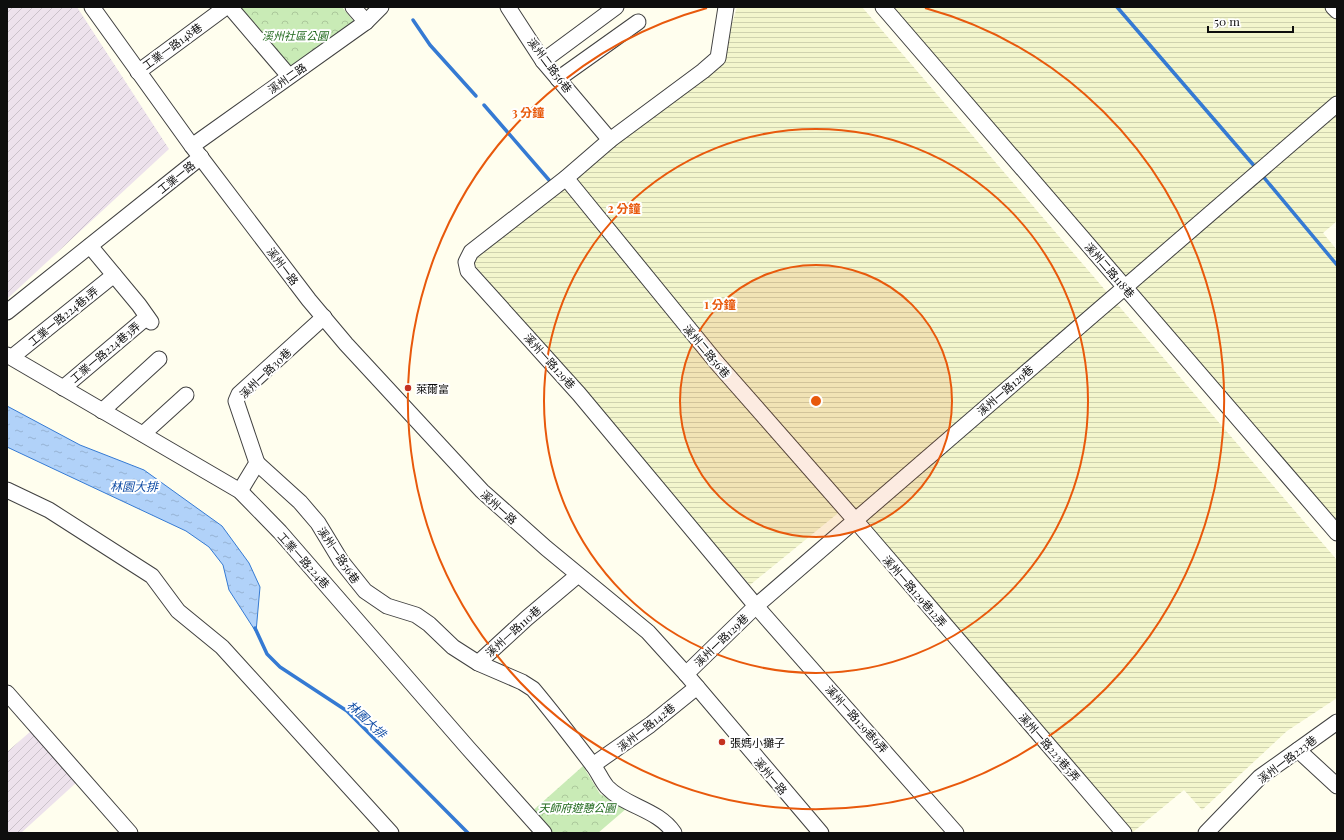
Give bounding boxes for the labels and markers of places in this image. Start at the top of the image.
place label: 萊爾富 [416,381,449,396]
marker: 萊爾富 [403,383,413,393]
centre of rings [809,394,823,408]
place label: 張媽小攤子 [730,735,785,750]
marker: 張媽小攤子 [717,737,727,747]

